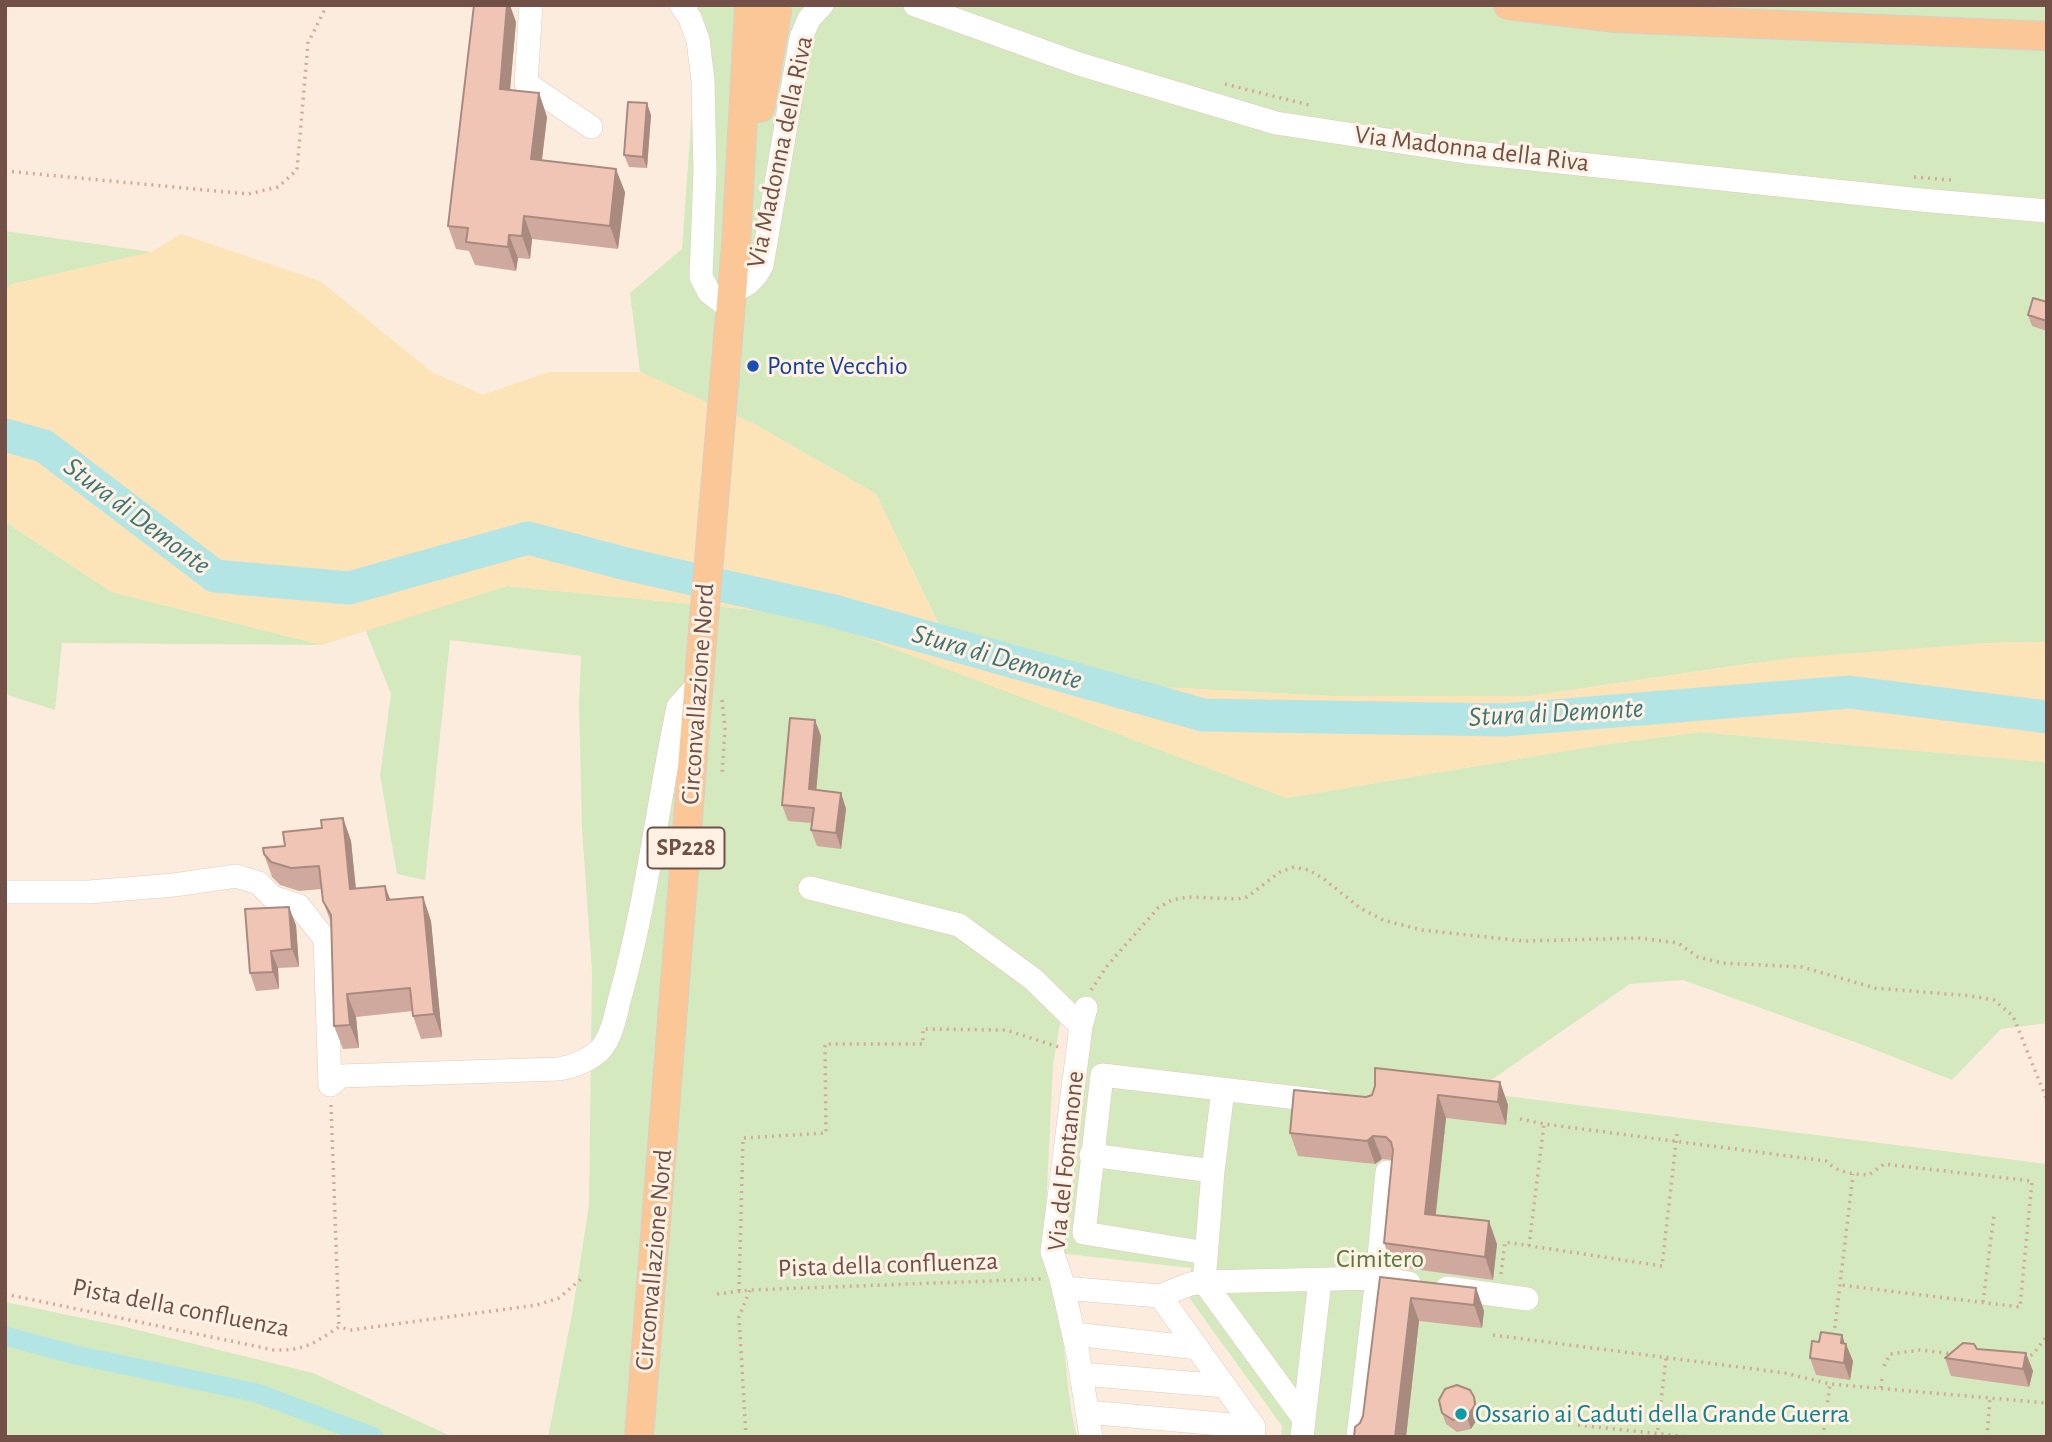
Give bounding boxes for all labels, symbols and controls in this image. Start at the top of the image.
street label: Via Madonna della Riva [740,33,820,271]
street label: Via Madonna della Riva [1353,119,1591,179]
place label: Ponte Vecchio [767,350,908,382]
marker: Ponte Vecchio [745,358,761,374]
water label: Stura di Demonte [57,450,217,582]
street label: Circonvallazione Nord [675,582,721,806]
water label: Stura di Demonte [908,617,1086,697]
water label: Stura di Demonte [1468,692,1644,734]
road number: SP228 [648,828,724,868]
street label: Via del Fontanone [1041,1069,1091,1253]
street label: Circonvallazione Nord [629,1148,679,1372]
park label: Cimitero [1336,1243,1424,1275]
street label: Pista della confluenza [777,1246,999,1284]
street label: Pista della confluenza [70,1272,292,1344]
place label: Ossario ai Caduti della Grande Guerra [1475,1398,1850,1430]
marker: Ossario ai Caduti della Grande Guerra [1453,1406,1469,1422]

